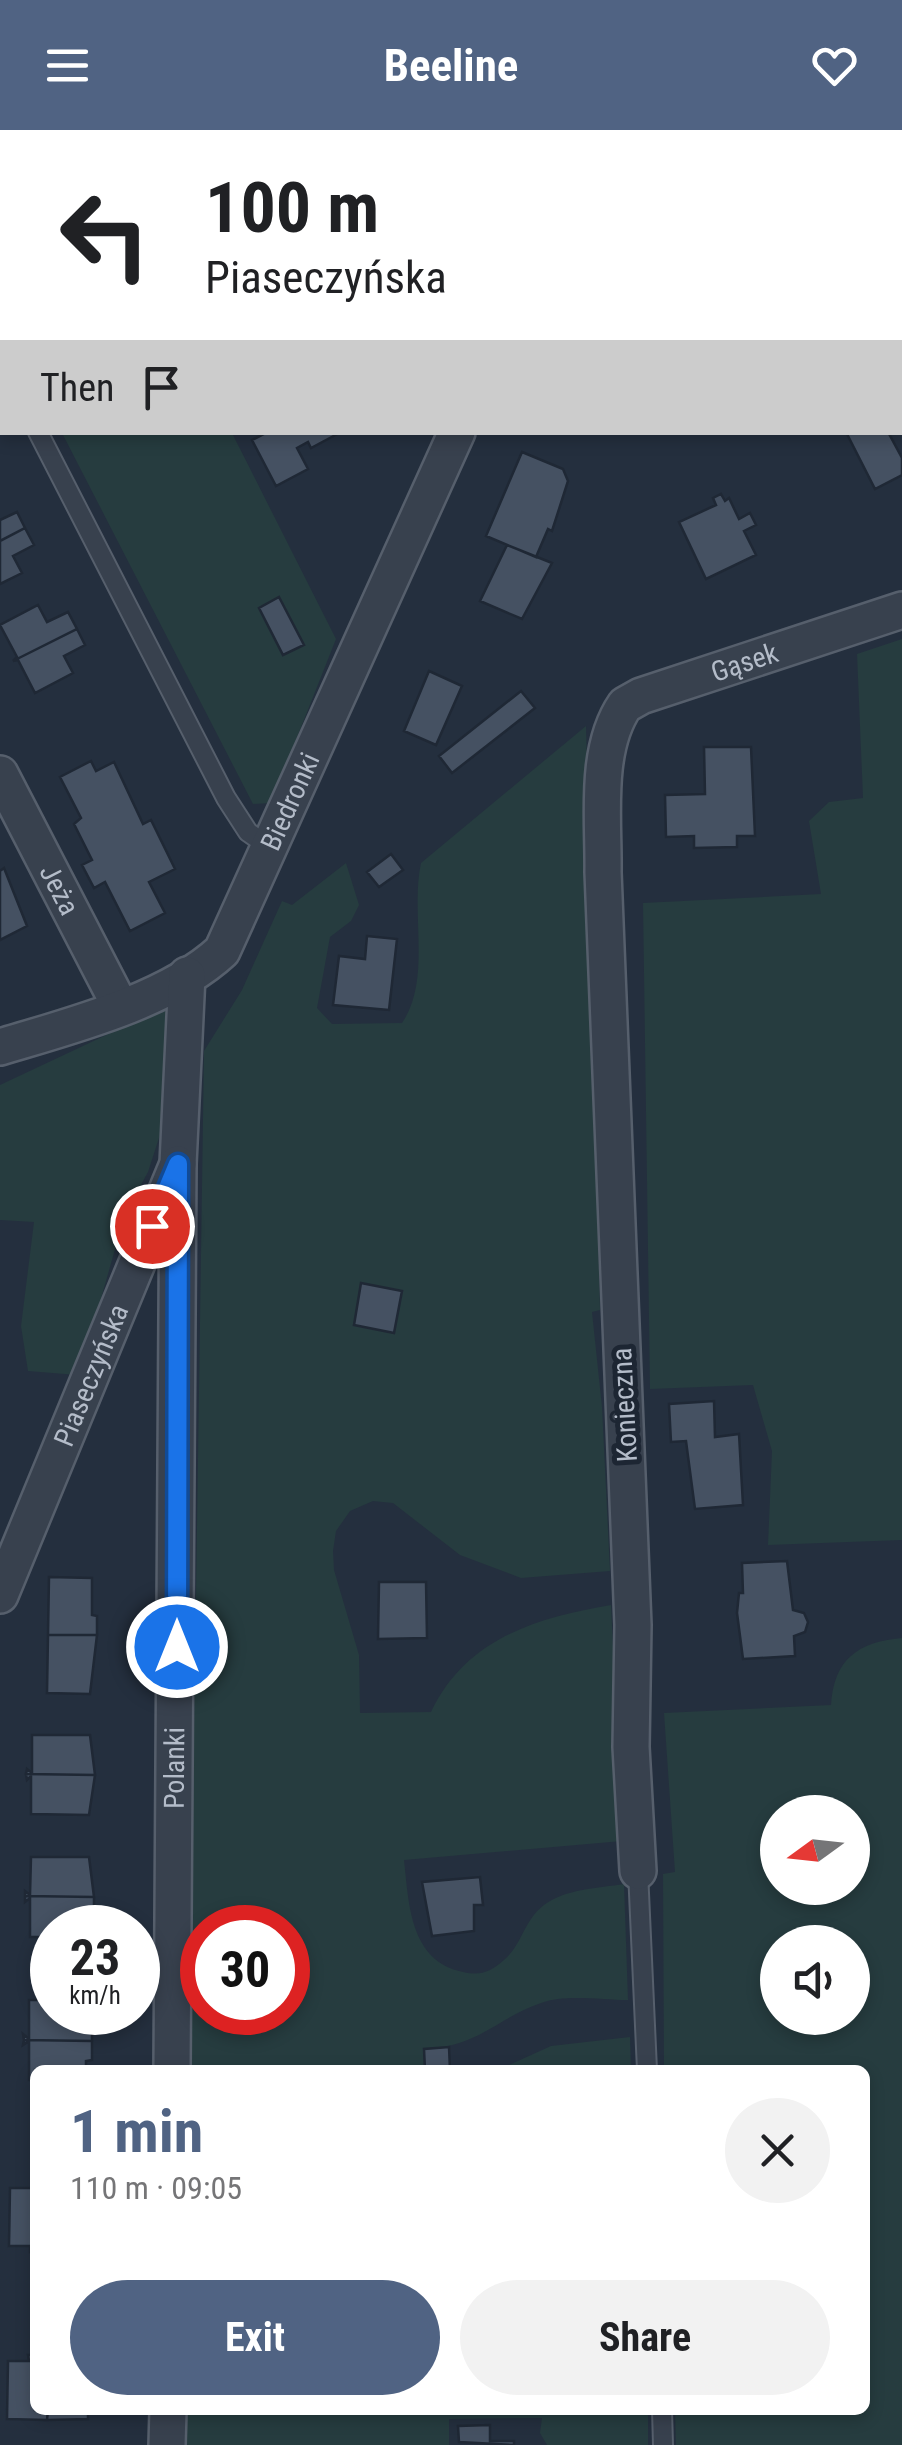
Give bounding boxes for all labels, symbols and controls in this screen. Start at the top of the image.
icon: menu [40,38,95,93]
icon: heart [807,38,862,93]
text: Beeline [384,39,518,92]
text: 100 m [205,167,379,249]
icon: left [40,170,170,300]
text: Piaseczyńska [205,251,447,304]
icon: arrive [134,360,189,415]
text: Then [40,366,114,410]
street label: Gąsek [707,636,783,689]
street label: Biedronki [254,748,327,856]
street label: Jeża [33,859,86,921]
pin [110,1184,195,1269]
icon: arrive [125,1199,180,1254]
street label: Piaseczyńska [47,1299,135,1451]
street label: Konieczna [605,1347,644,1463]
position arrow [125,1595,229,1699]
street label: Polanki [158,1727,191,1809]
north arrow [760,1795,870,1905]
map controls [760,1795,870,2035]
speed limit sign: 30 [180,1905,310,2035]
button: sound [760,1925,870,2035]
text: 23 [70,1929,120,1987]
text: km/h [69,1981,121,2010]
text: 1 min [70,2096,203,2167]
button: close [725,2098,830,2203]
text: 110 m · 09:05 [70,2169,242,2207]
button: Exit [70,2280,440,2395]
button: Share [460,2280,830,2395]

